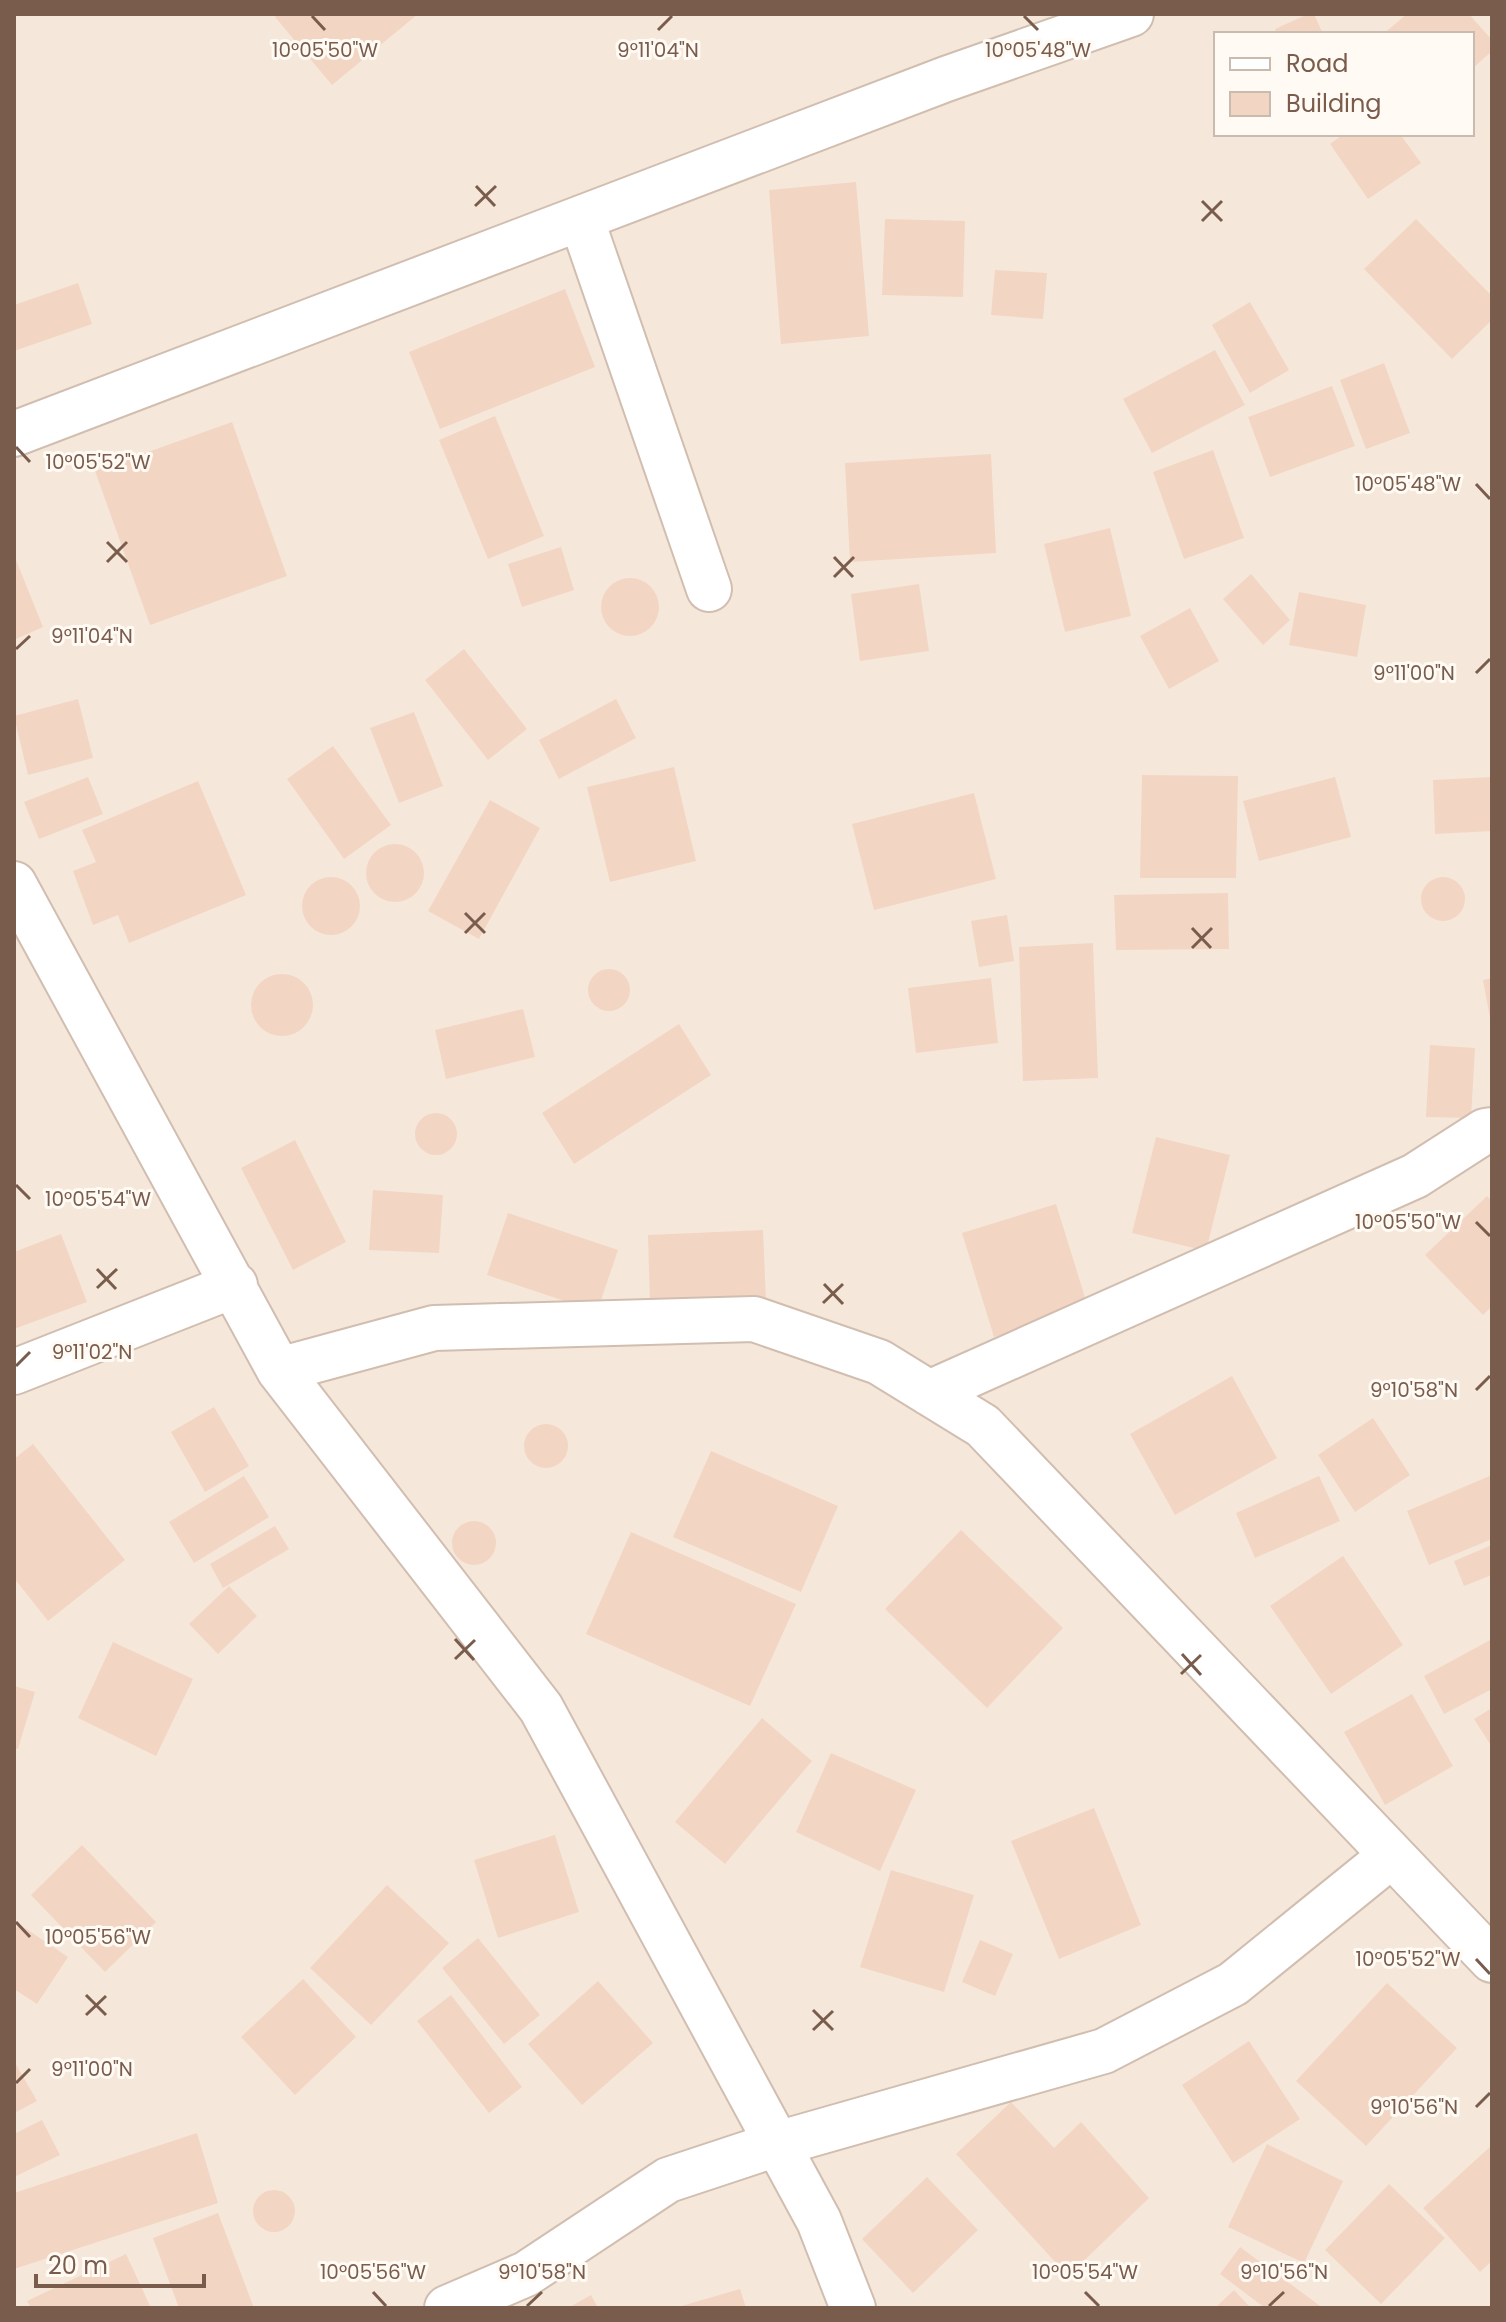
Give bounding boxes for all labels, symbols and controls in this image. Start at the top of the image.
legend [1214,32,1474,136]
text: 10°05'50"W [272,36,378,64]
text: 9°11'04"N [617,36,699,64]
text: 10°05'48"W [985,36,1091,64]
text: Road [1286,47,1348,80]
text: Building [1286,87,1382,120]
text: 10°05'52"W [46,448,151,476]
text: 10°05'48"W [1355,470,1461,498]
text: 9°11'04"N [51,622,133,650]
text: 9°11'00"N [1373,659,1455,687]
text: 10°05'54"W [45,1185,151,1213]
text: 10°05'50"W [1355,1208,1461,1236]
text: 9°11'02"N [52,1338,132,1366]
text: 9°10'58"N [1370,1376,1458,1404]
text: 10°05'56"W [45,1923,152,1951]
text: 10°05'52"W [1356,1945,1461,1973]
text: 9°11'00"N [51,2055,133,2083]
text: 9°10'56"N [1370,2093,1458,2121]
scale bar [36,2238,204,2288]
text: 20 m [48,2249,108,2282]
text: 10°05'56"W [320,2258,427,2286]
text: 9°10'58"N [498,2258,586,2286]
text: 10°05'54"W [1032,2258,1138,2286]
text: 9°10'56"N [1240,2258,1328,2286]

